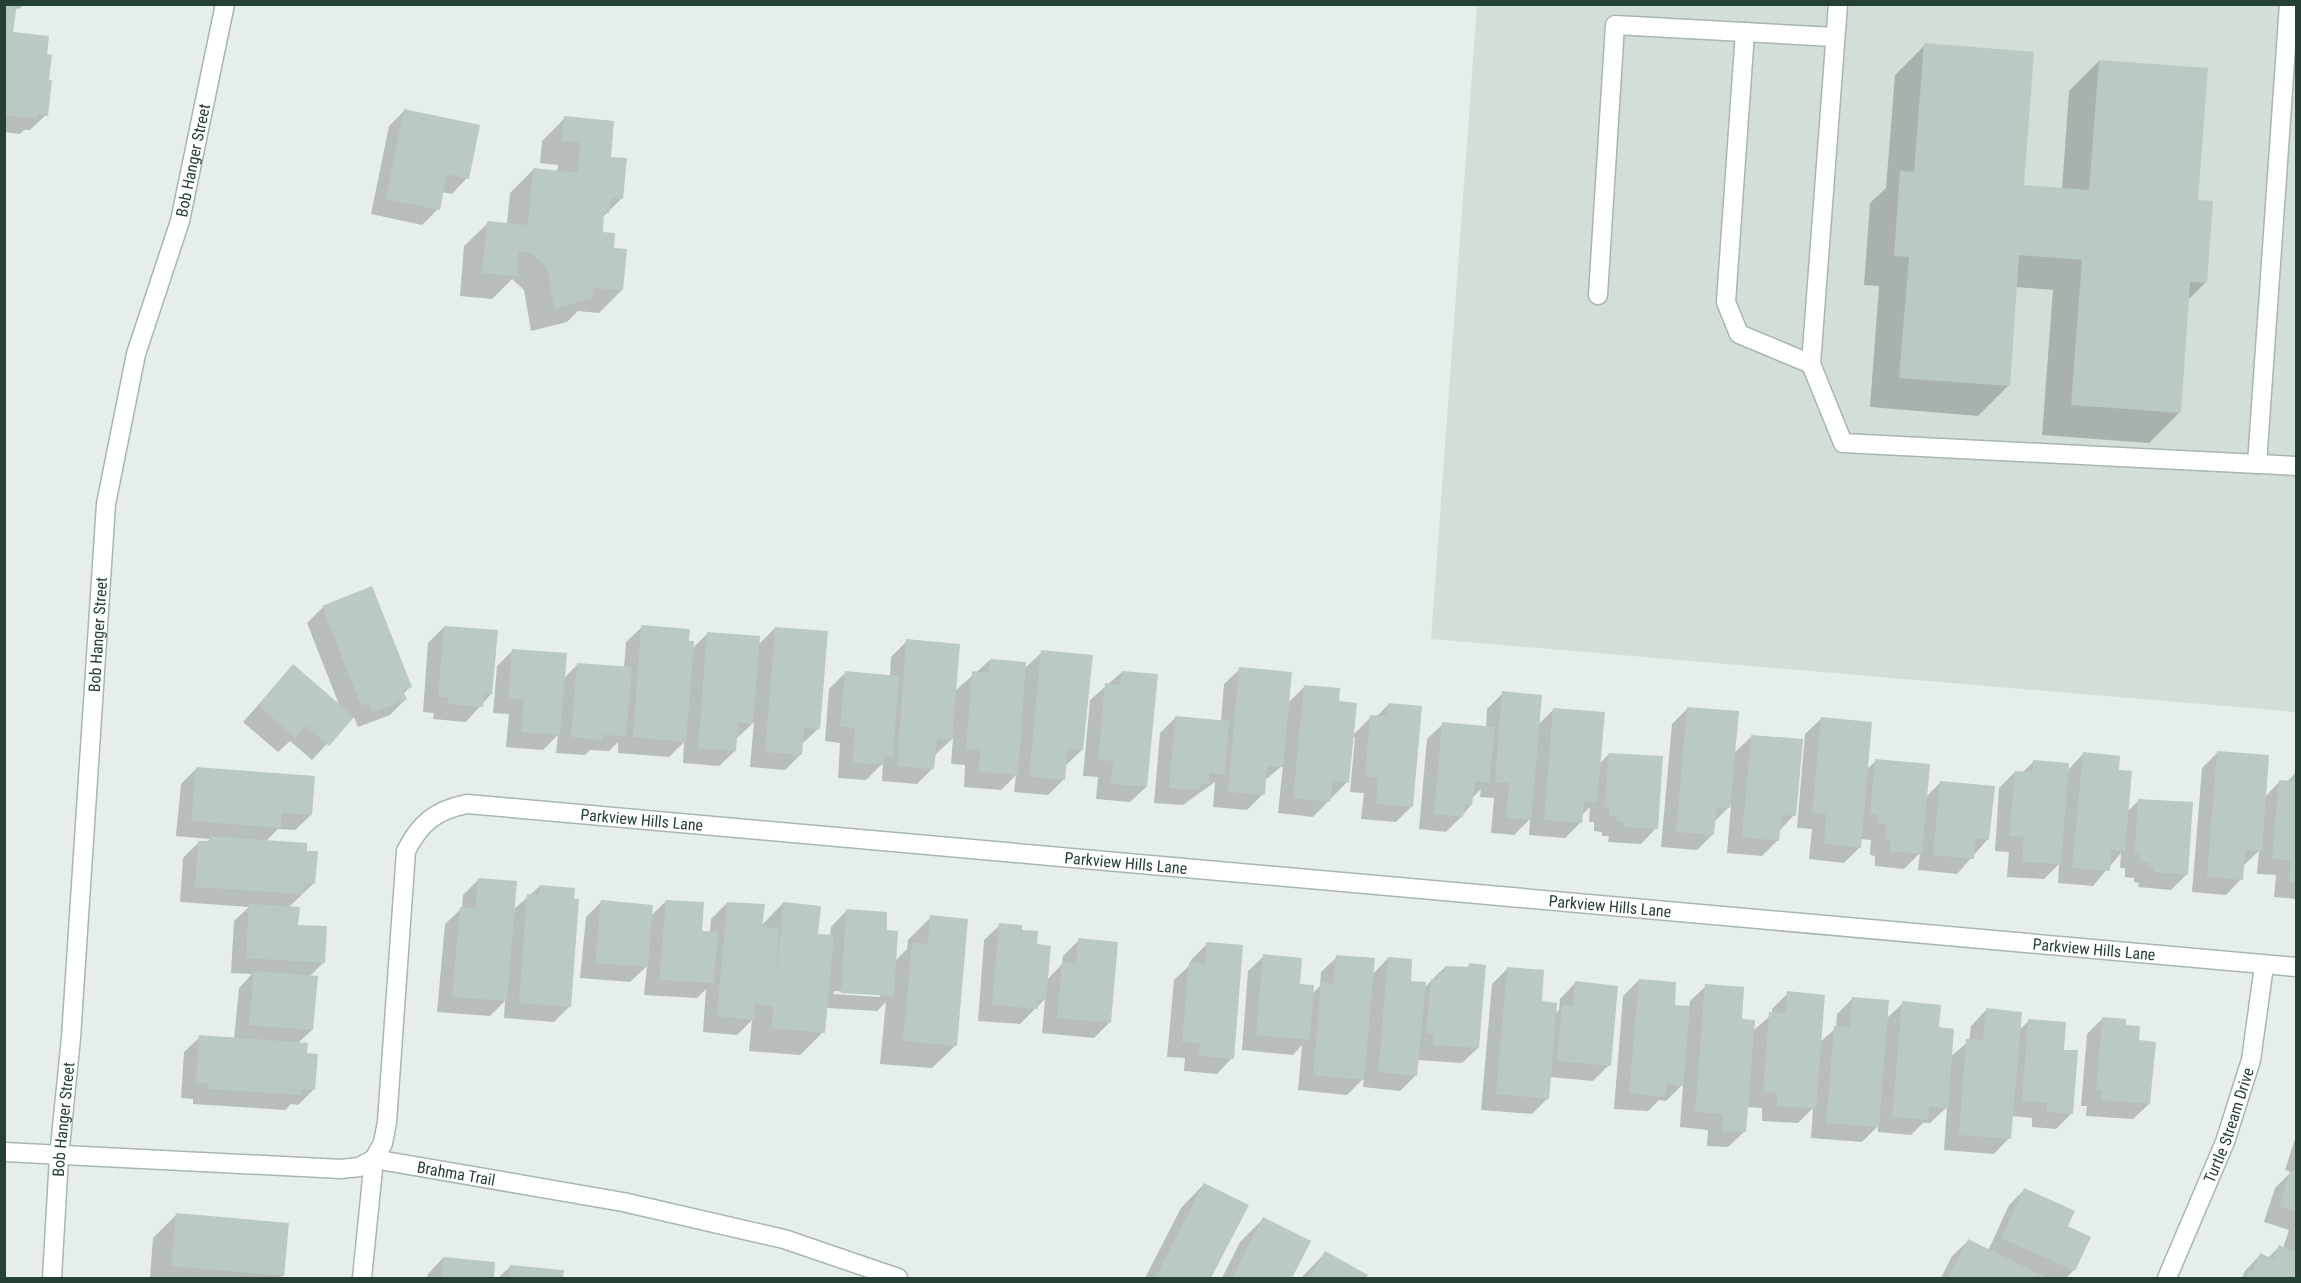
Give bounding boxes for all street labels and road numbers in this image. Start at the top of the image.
street label: Bob Hanger Street [172,102,214,219]
street label: Bob Hanger Street [85,576,111,693]
street label: Parkview Hills Lane [580,805,704,835]
street label: Parkview Hills Lane [1064,848,1188,878]
street label: Parkview Hills Lane [1548,891,1672,921]
street label: Parkview Hills Lane [2032,935,2156,964]
street label: Bob Hanger Street [49,1061,79,1177]
street label: Turtle Stream Drive [2200,1065,2258,1186]
street label: Brahma Trail [416,1158,497,1190]

